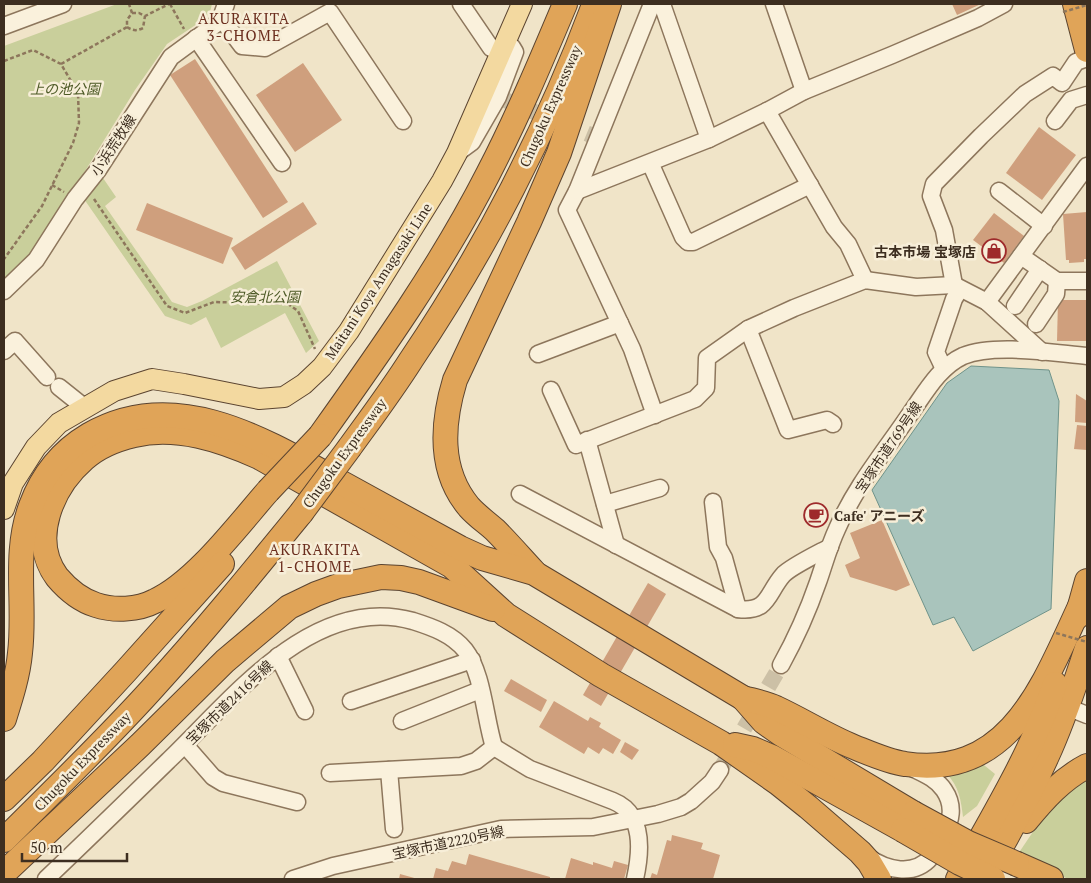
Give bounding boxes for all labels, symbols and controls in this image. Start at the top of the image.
district label: AKURAKITA 3-CHOME [198,8,290,45]
street label: Chugoku Expressway [515,41,586,170]
park label: 上の池公園 [30,79,102,98]
street label: 小浜荒牧線 [86,110,140,180]
street label: Maitani Koya Amagasaki Line [320,199,436,363]
shop icon: 古本市場 宝塚店 [981,238,1007,264]
place label: 古本市場 宝塚店 [874,242,976,261]
park label: 安倉北公園 [230,287,302,306]
street label: Chugoku Expressway [298,394,391,512]
street label: 宝塚市道769号線 [850,398,926,496]
cafe icon: Cafe' アニーズ [803,502,829,528]
place label: Cafe' アニーズ [834,506,924,525]
district label: AKURAKITA 1-CHOME [269,539,361,576]
street label: 宝塚市道2416号線 [181,656,277,748]
street label: Chugoku Expressway [30,707,135,815]
street label: 宝塚市道2220号線 [390,821,506,863]
scale bar [22,830,128,862]
text: 50 m [30,837,63,857]

